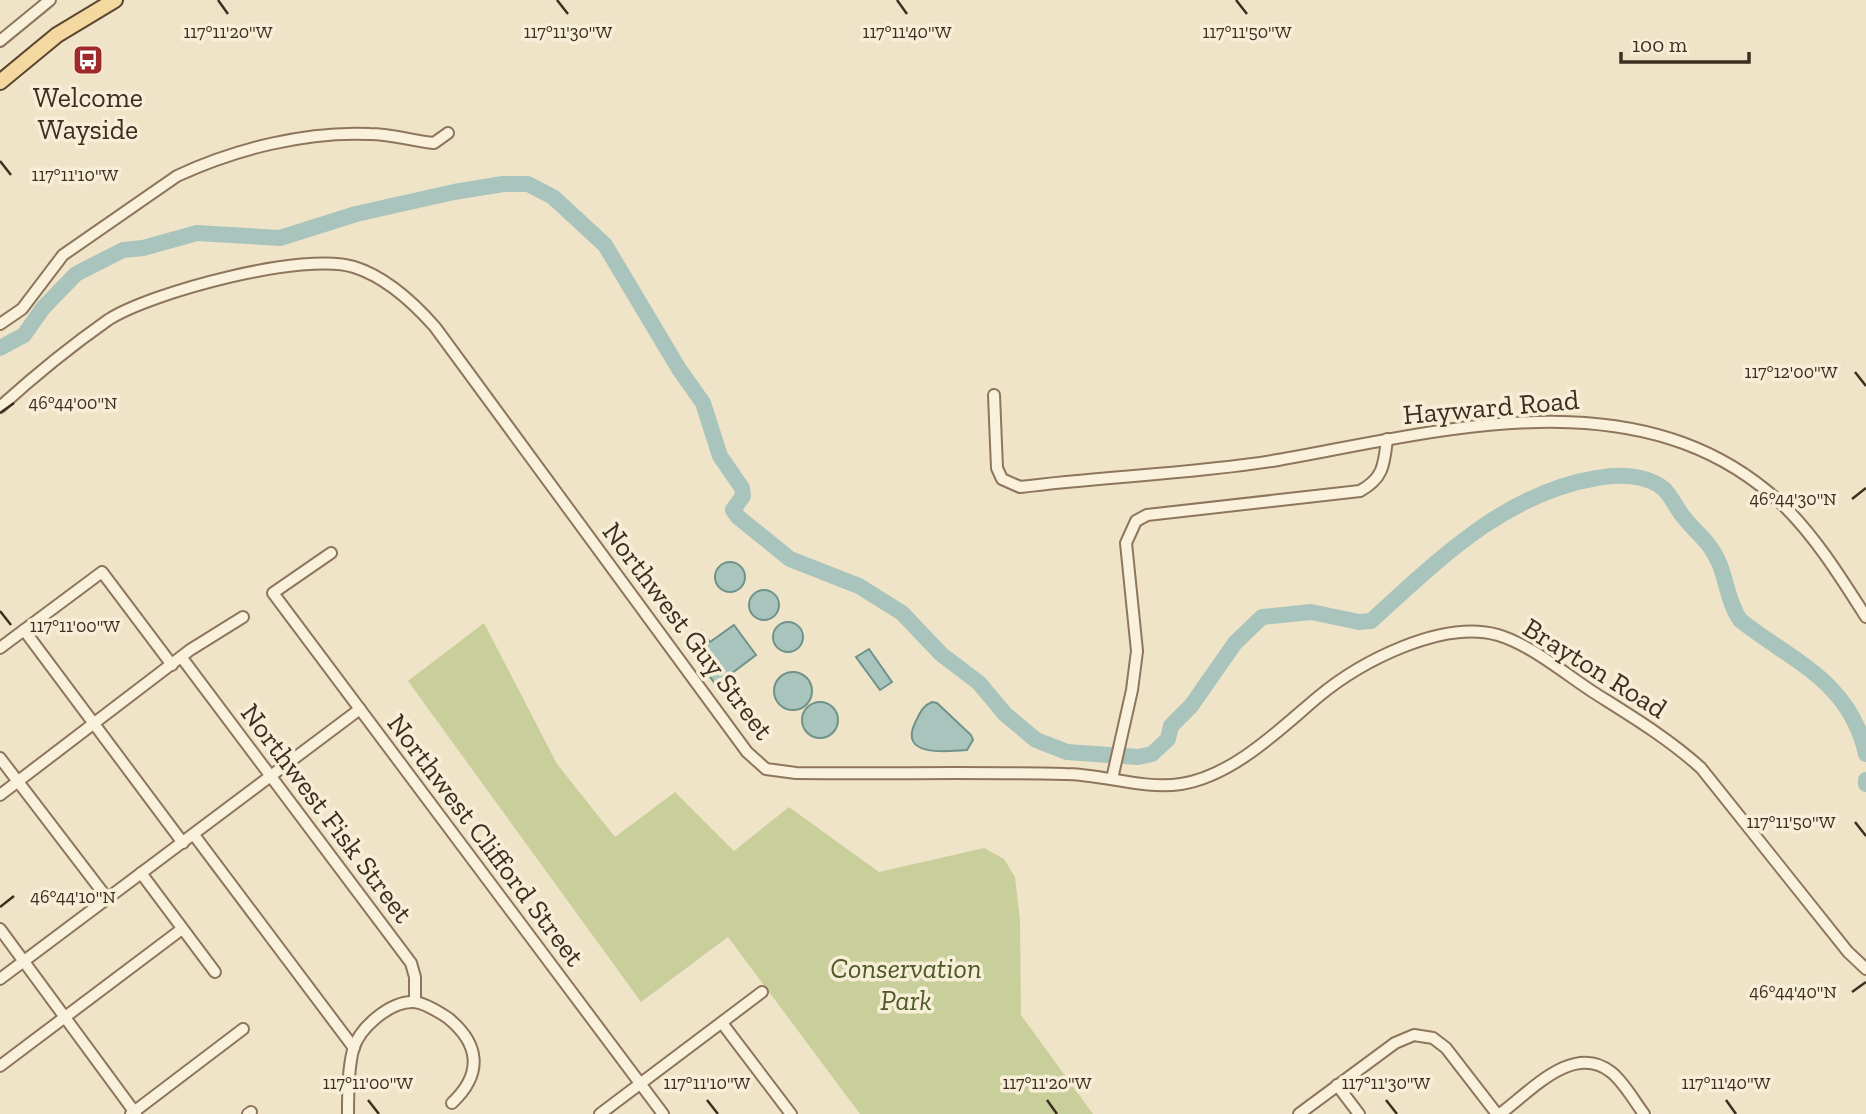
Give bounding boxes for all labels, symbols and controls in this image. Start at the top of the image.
text: 117°11'20"W [183,21,273,43]
text: 117°11'30"W [524,21,613,43]
text: 117°11'40"W [863,21,952,43]
text: 117°11'50"W [1202,21,1292,43]
scale bar [1621,21,1749,65]
text: 100 m [1632,32,1687,57]
bus stop icon: Welcome Wayside [71,43,105,77]
place label: Welcome Wayside [33,81,143,146]
text: 117°11'10"W [32,164,119,186]
text: 117°12'00"W [1744,361,1838,383]
street label: Hayward Road [1402,383,1580,431]
text: 46°44'00"N [29,392,117,414]
text: 46°44'30"N [1749,488,1837,510]
street label: Northwest Guy Street [596,516,781,747]
street label: Brayton Road [1517,611,1673,725]
text: 117°11'00"W [30,615,120,637]
street label: Northwest Fisk Street [234,697,420,929]
street label: Northwest Clifford Street [380,707,592,973]
text: 117°11'50"W [1746,811,1836,833]
text: 46°44'10"N [30,886,116,908]
park label: Conservation Park [830,952,982,1017]
text: 46°44'40"N [1749,981,1837,1003]
text: 117°11'00"W [323,1072,413,1094]
text: 117°11'10"W [664,1072,751,1094]
text: 117°11'20"W [1002,1072,1092,1094]
text: 117°11'30"W [1342,1072,1431,1094]
text: 117°11'40"W [1682,1072,1771,1094]

